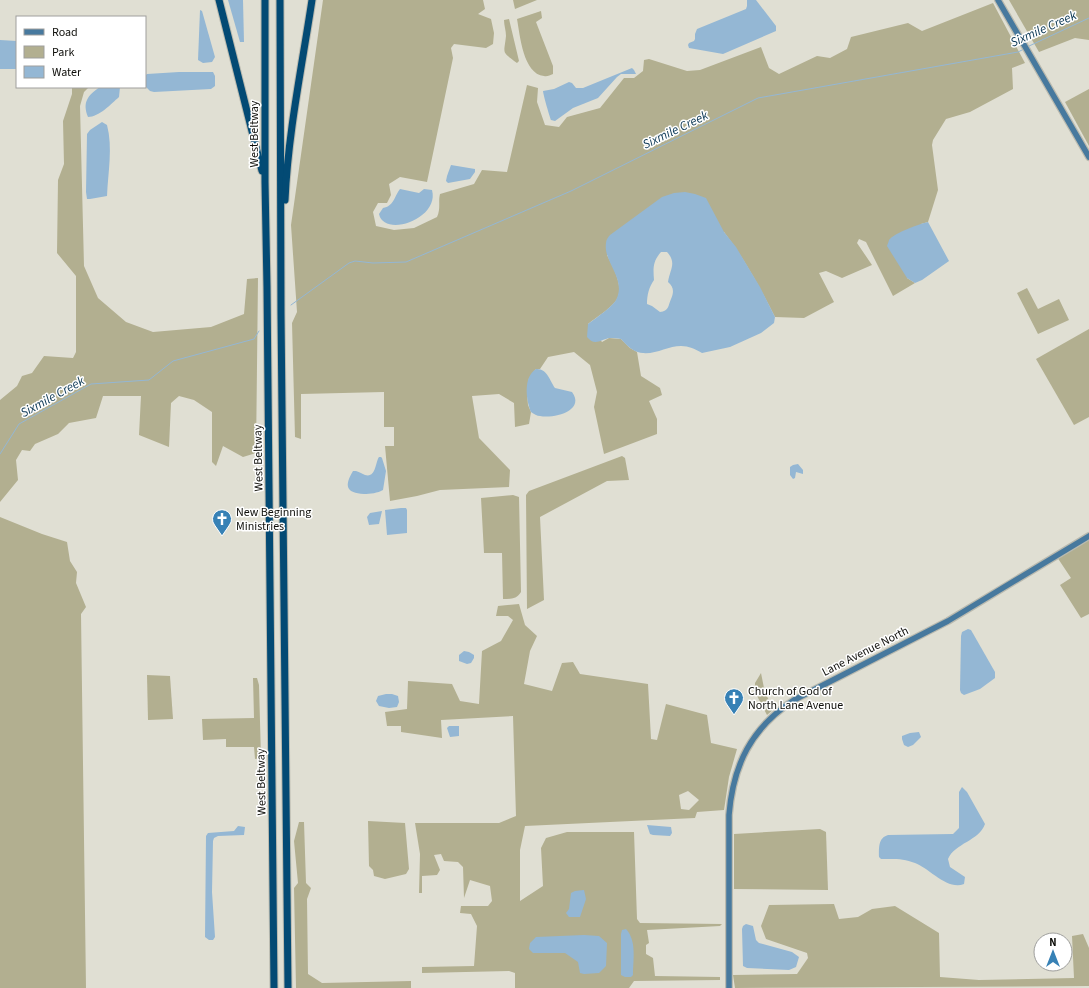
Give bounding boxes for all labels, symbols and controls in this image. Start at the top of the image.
water label: Sixmile Creek [1007,6,1080,52]
legend [16,16,146,88]
text: Road [52,24,78,41]
text: Park [52,44,74,61]
text: Water [52,64,82,81]
street label: West Beltway [246,100,263,167]
water label: Sixmile Creek [640,106,712,154]
water label: Sixmile Creek [17,371,89,422]
street label: West Beltway [249,424,268,492]
place label: New Beginning Ministries [236,504,311,535]
church icon: New Beginning Ministries [211,508,233,536]
street label: Lane Avenue North [819,622,911,681]
place label: Church of God of North Lane Avenue [748,683,843,714]
church icon: Church of God of North Lane Avenue [723,687,745,715]
street label: West Beltway [252,748,271,816]
north arrow [1033,932,1073,972]
text: N [1049,935,1057,950]

